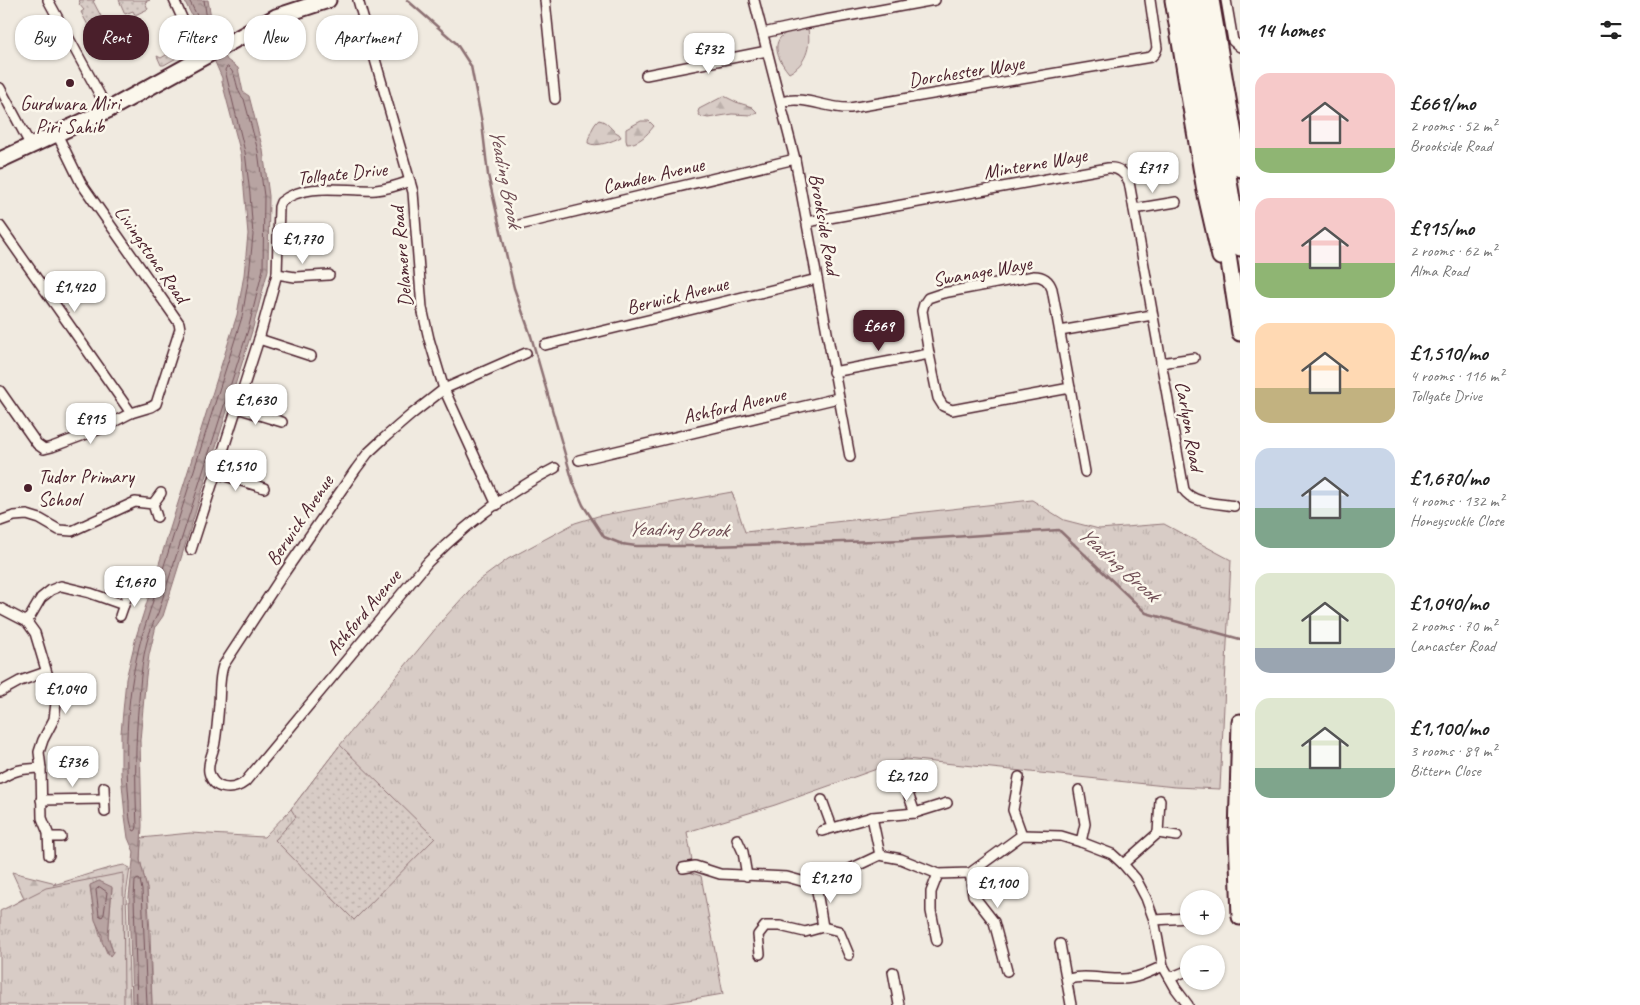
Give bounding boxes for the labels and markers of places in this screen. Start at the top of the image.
pin: £732 [679,32,739,75]
marker: Gurdwara Miri Piri Sahib [64,77,76,89]
place label: Gurdwara Miri Piri Sahib [20,91,122,139]
pin: £717 [1123,152,1183,194]
pin: £1,770 [262,222,344,265]
pin: £1,420 [34,270,116,313]
pin: £669 [849,310,909,352]
pin: £1,630 [215,384,297,426]
pin: £915 [61,402,121,445]
pin: £1,510 [195,450,277,492]
place label: Tudor Primary School [38,464,136,512]
marker: Tudor Primary School [22,482,34,494]
pin: £1,670 [94,566,176,608]
pin: £1,040 [25,672,107,715]
pin: £736 [43,746,103,788]
pin: £2,120 [866,760,948,802]
pin: £1,210 [790,862,872,904]
pin: £1,100 [957,866,1039,909]

